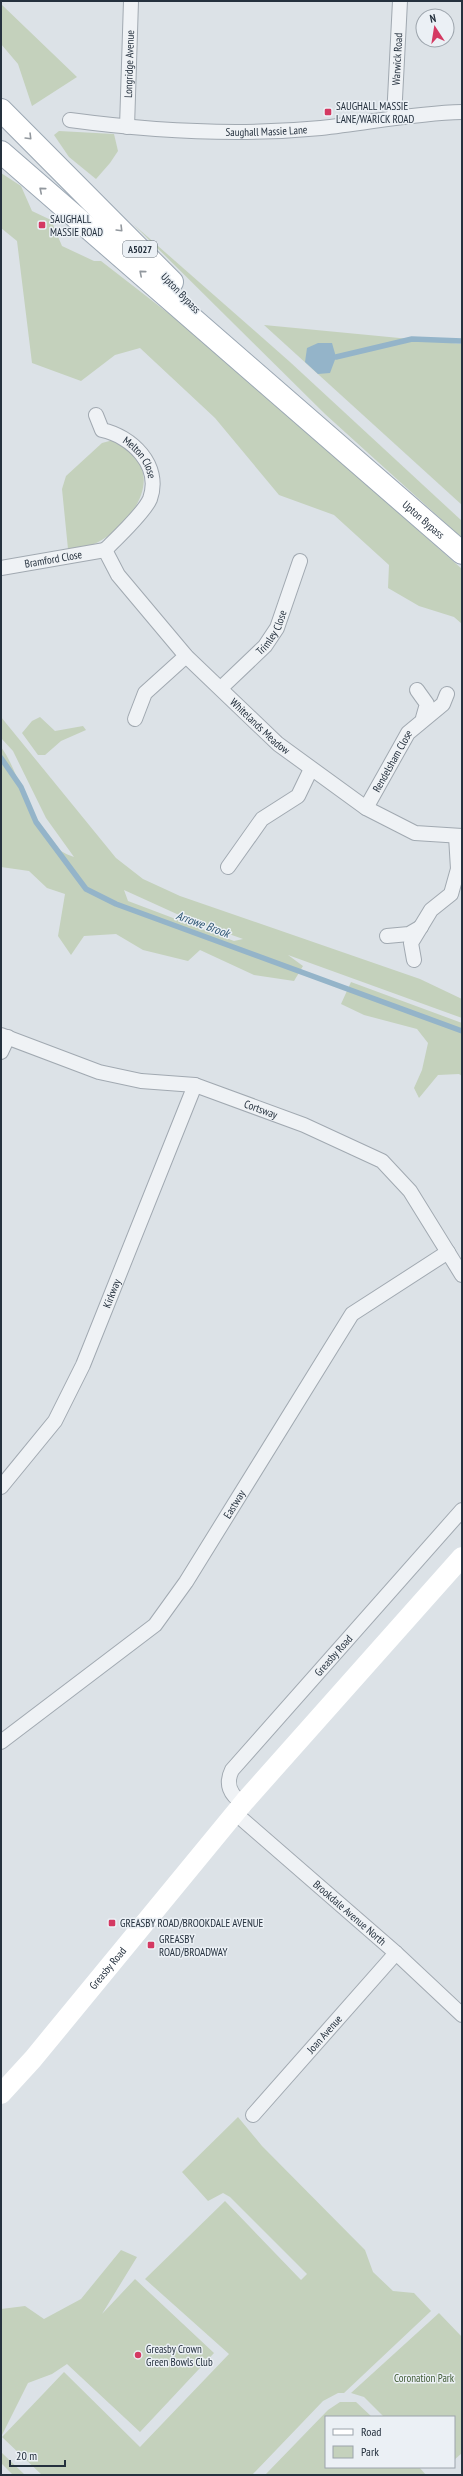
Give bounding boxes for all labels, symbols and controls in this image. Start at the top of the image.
north arrow [415,8,455,48]
text: N [429,11,437,26]
street label: Longridge Avenue [121,29,137,98]
street label: Warwick Road [389,32,405,86]
place label: SAUGHALL MASSIE LANE/WARICK ROAD [336,99,414,126]
marker: SAUGHALL MASSIE LANE/WARICK ROAD [323,107,333,117]
street label: Saughall Massie Lane [226,122,308,139]
one-way arrow [24,132,32,140]
one-way arrow [40,187,47,194]
place label: SAUGHALL MASSIE ROAD [50,212,103,239]
marker: SAUGHALL MASSIE ROAD [37,220,47,230]
one-way arrow [115,224,123,232]
road number: A5027 [123,241,157,257]
street label: Upton Bypass [158,270,204,317]
one-way arrow [139,271,146,278]
street label: Melton Close [120,433,159,480]
street label: Upton Bypass [400,497,448,542]
street label: Bramford Close [23,547,83,571]
street label: Trimley Close [253,608,290,658]
street label: Whitelands Meadow [227,695,293,758]
street label: Rendelsham Close [369,726,415,795]
water label: Arrowe Brook [174,907,233,941]
street label: Cortsway [242,1097,280,1122]
street label: Kirkway [100,1276,124,1310]
street label: Eastway [220,1487,249,1521]
street label: Greasby Road [311,1632,356,1679]
street label: Brookdale Avenue North [310,1877,389,1948]
place label: GREASBY ROAD/BROOKDALE AVENUE [120,1916,264,1930]
marker: GREASBY ROAD/BROOKDALE AVENUE [107,1918,117,1928]
place label: GREASBY ROAD/BROADWAY [159,1932,227,1959]
marker: GREASBY ROAD/BROADWAY [146,1940,156,1950]
street label: Greasby Road [86,1944,129,1992]
street label: Joan Avenue [303,2012,345,2057]
place label: Greasby Crown Green Bowls Club [146,2342,213,2369]
marker: Greasby Crown Green Bowls Club [133,2350,143,2360]
park label: Coronation Park [394,2371,455,2385]
legend [325,2416,455,2468]
text: Road [361,2424,381,2439]
scale bar [10,2442,65,2468]
text: Park [361,2444,379,2459]
text: 20 m [16,2448,37,2463]

